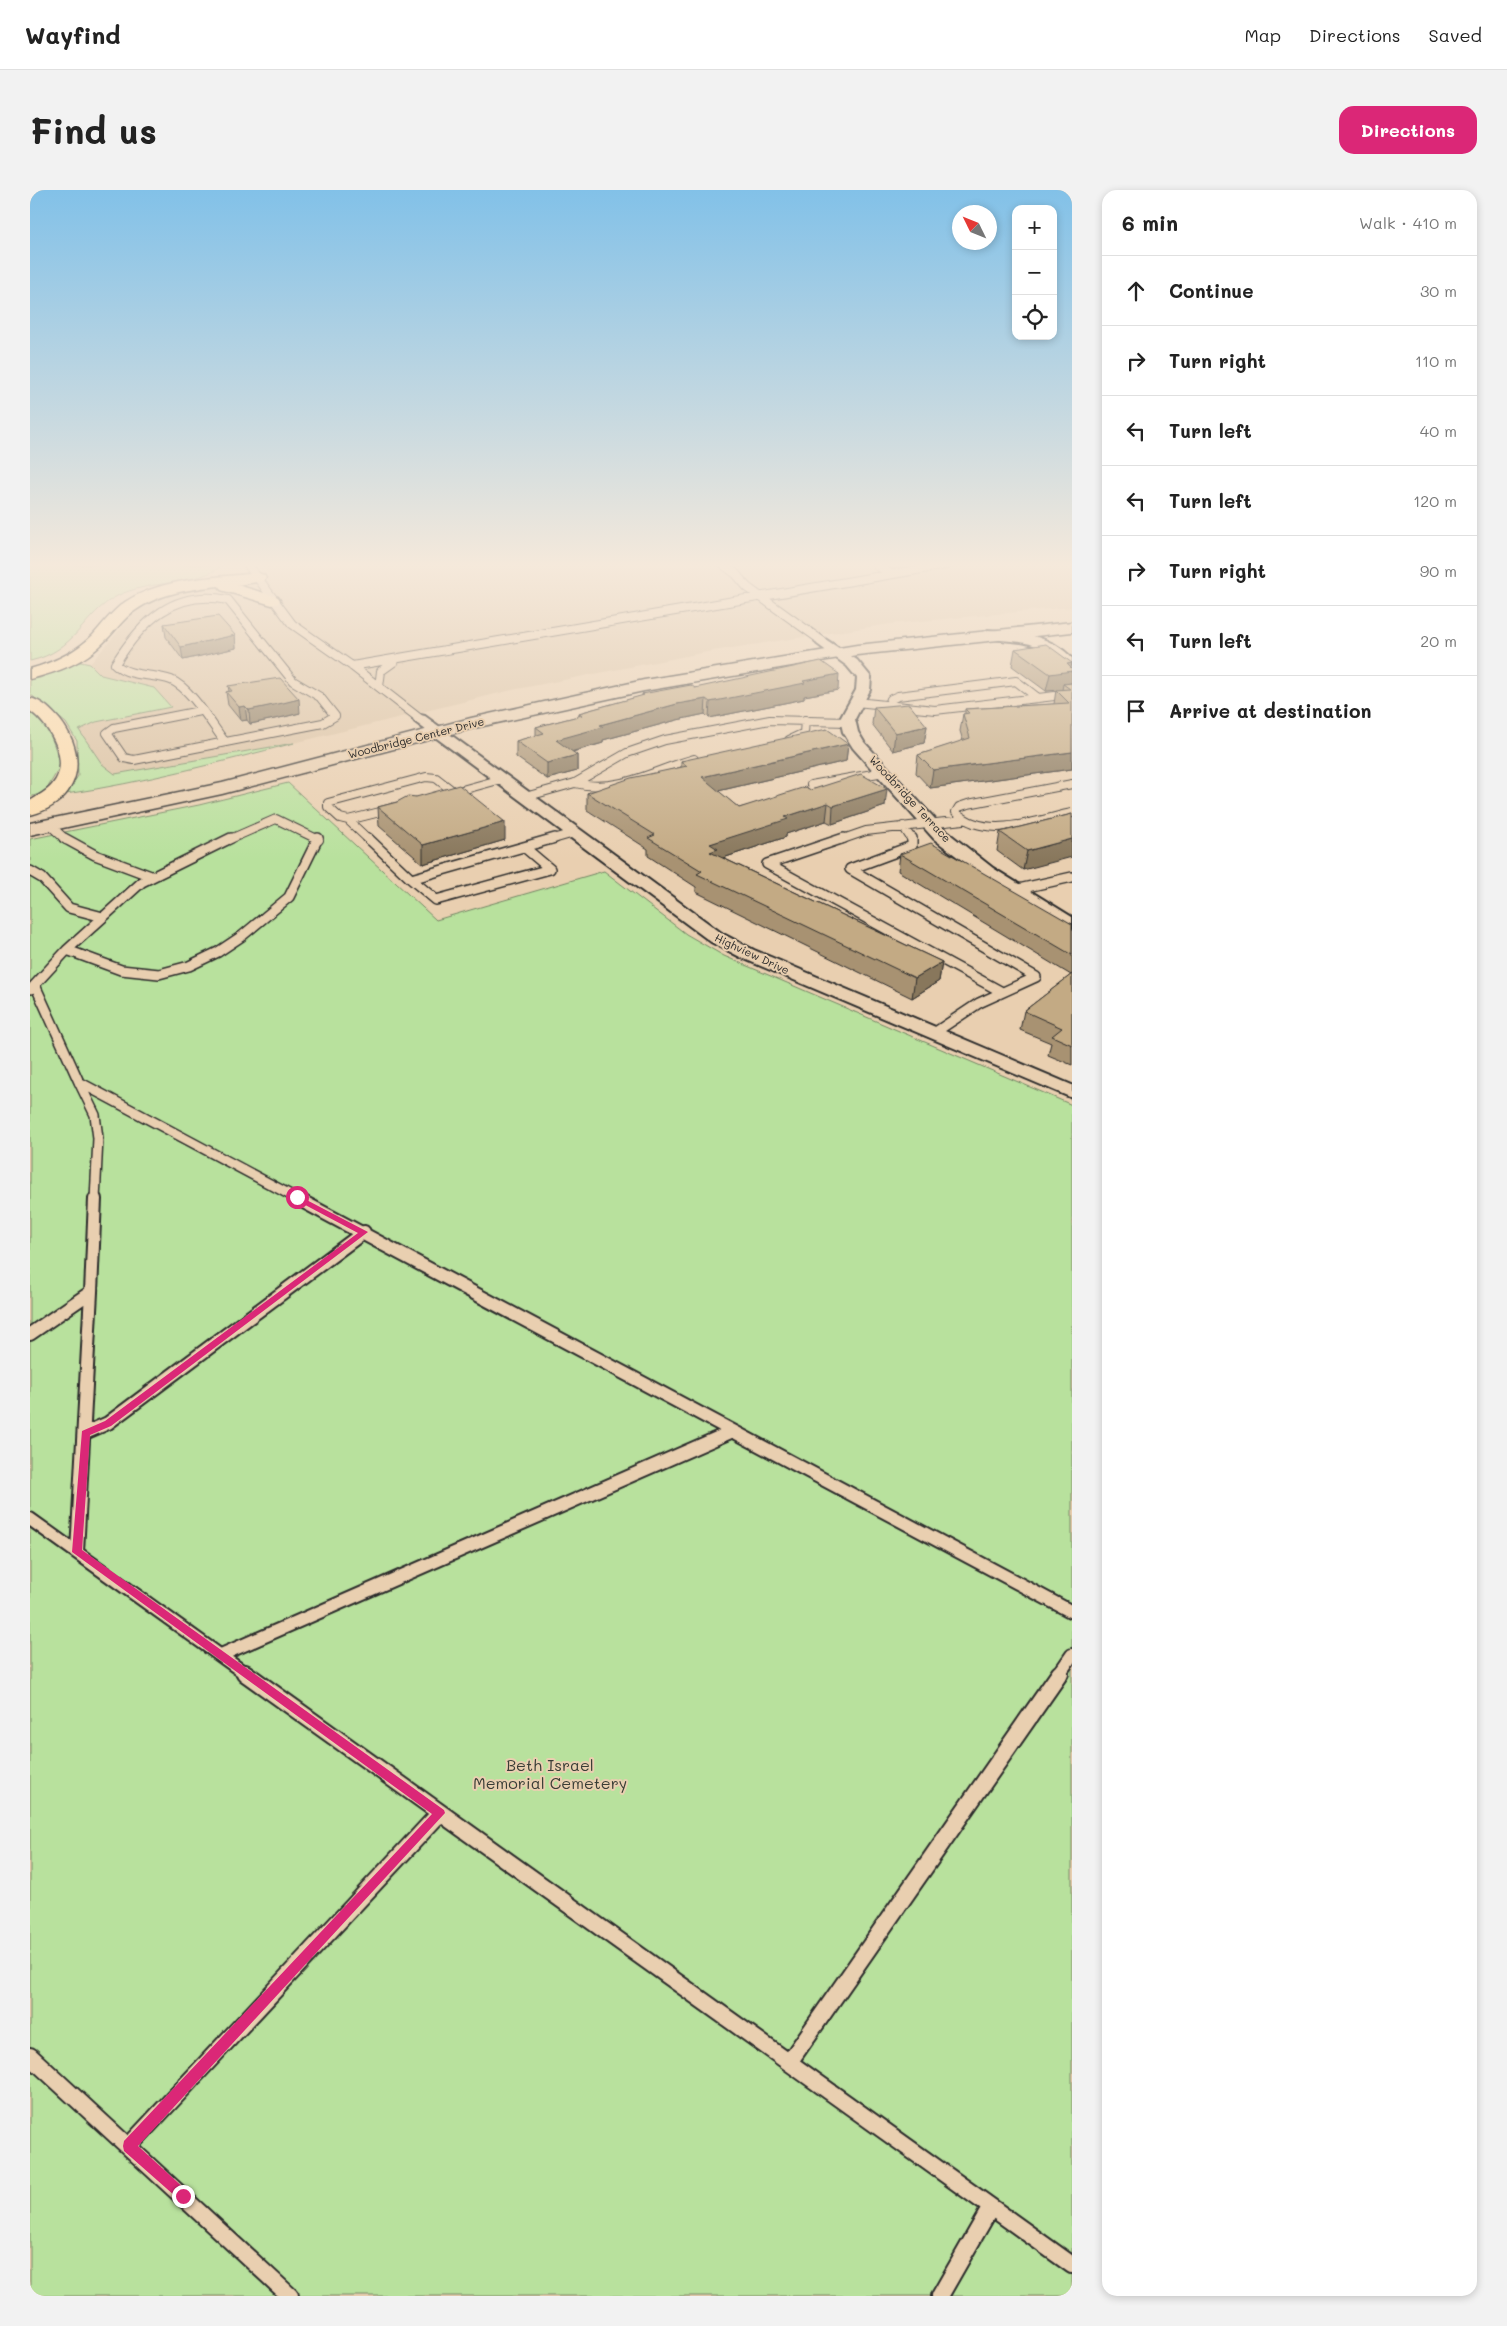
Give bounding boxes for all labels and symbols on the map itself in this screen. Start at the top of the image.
north arrow [952,205,997,250]
street label: Woodbridge Center Drive [346,713,486,762]
street label: Woodbridge Terrace [866,752,955,845]
street label: Highview Drive [712,930,792,978]
route start [286,1186,309,1209]
park label: Beth Israel Memorial Cemetery [473,1754,627,1793]
route end [172,2185,195,2208]

